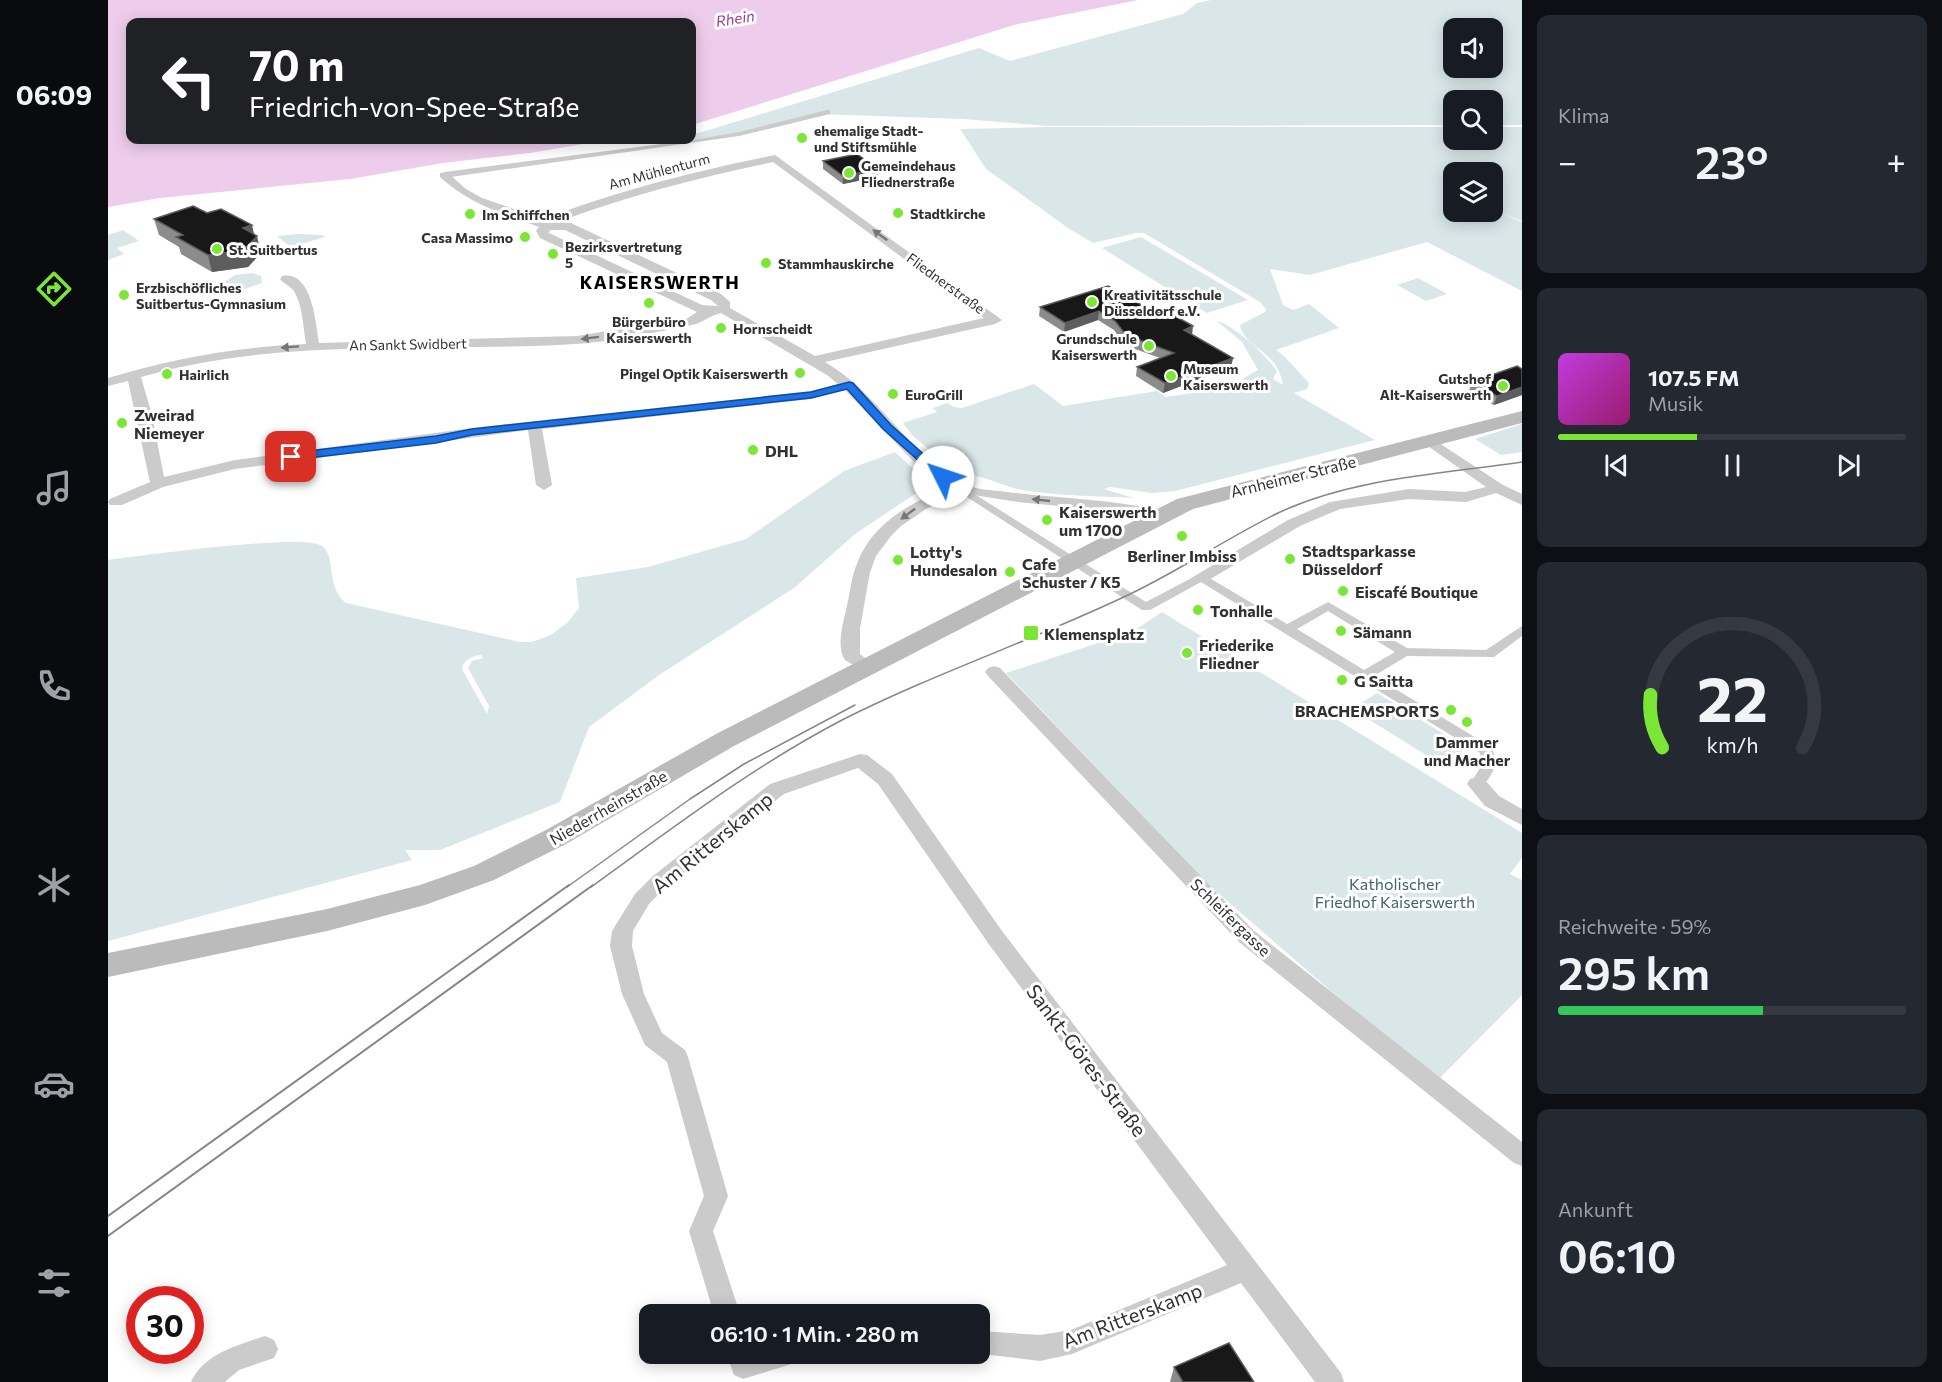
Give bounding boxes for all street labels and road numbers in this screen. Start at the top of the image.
street label: Am Mühlenturm [607,149,711,193]
street label: Fliednerstraße [904,249,988,317]
street label: An Sankt Swidbert [349,334,467,354]
street label: Arnheimer Straße [1228,451,1358,501]
street label: Niederrheinstraße [546,766,670,848]
street label: Am Ritterskamp [647,786,777,898]
street label: Schleifergasse [1187,874,1275,960]
street label: Sankt-Göres-Straße [1022,979,1152,1141]
street label: Am Ritterskamp [1059,1277,1205,1353]

